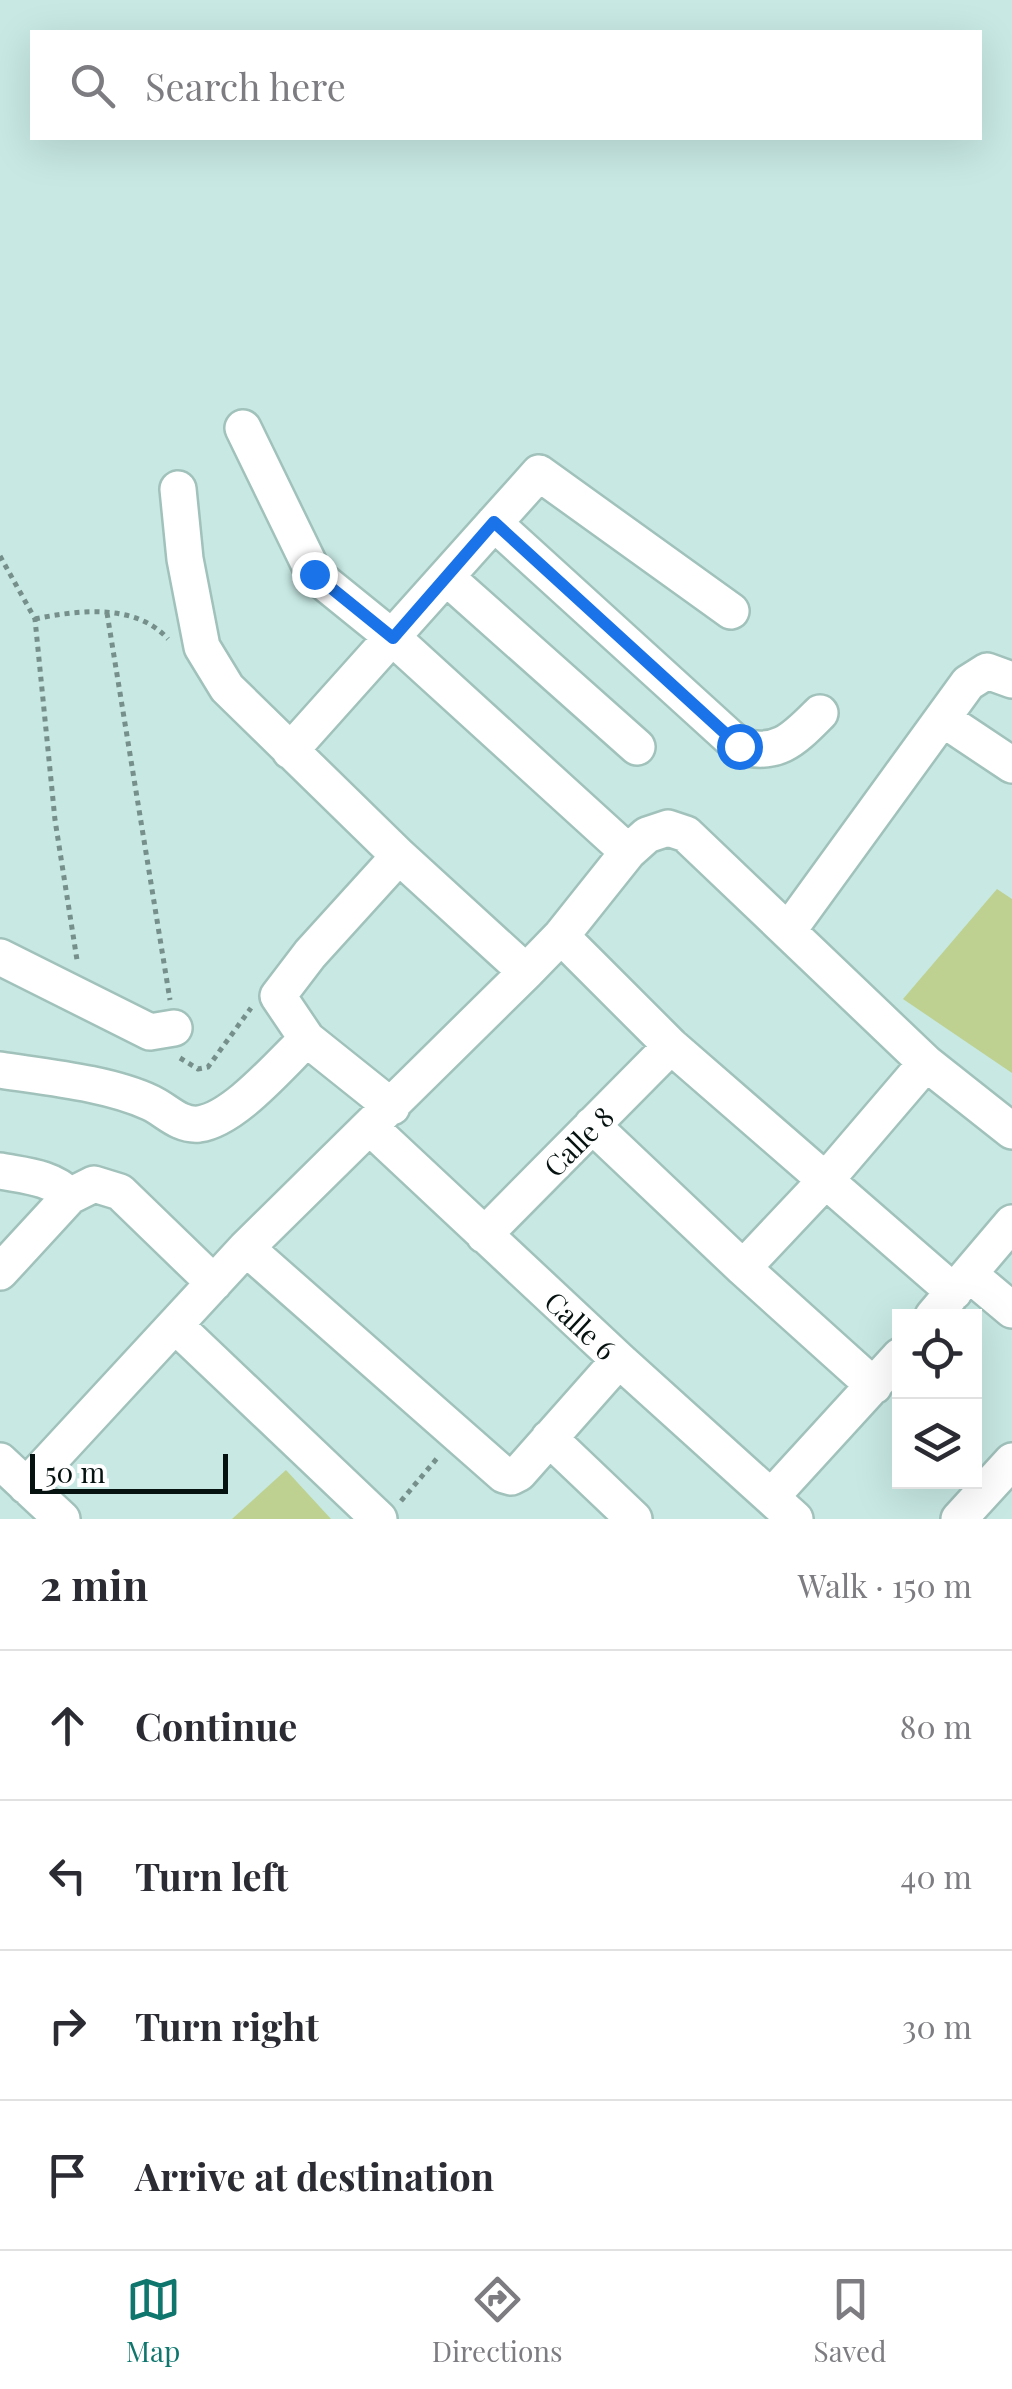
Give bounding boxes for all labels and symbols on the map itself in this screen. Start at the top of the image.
route end [292,552,338,598]
route start [717,724,763,770]
street label: Calle 8 [535,1098,621,1184]
street label: Calle 6 [537,1283,625,1367]
scale bar [30,1449,228,1494]

